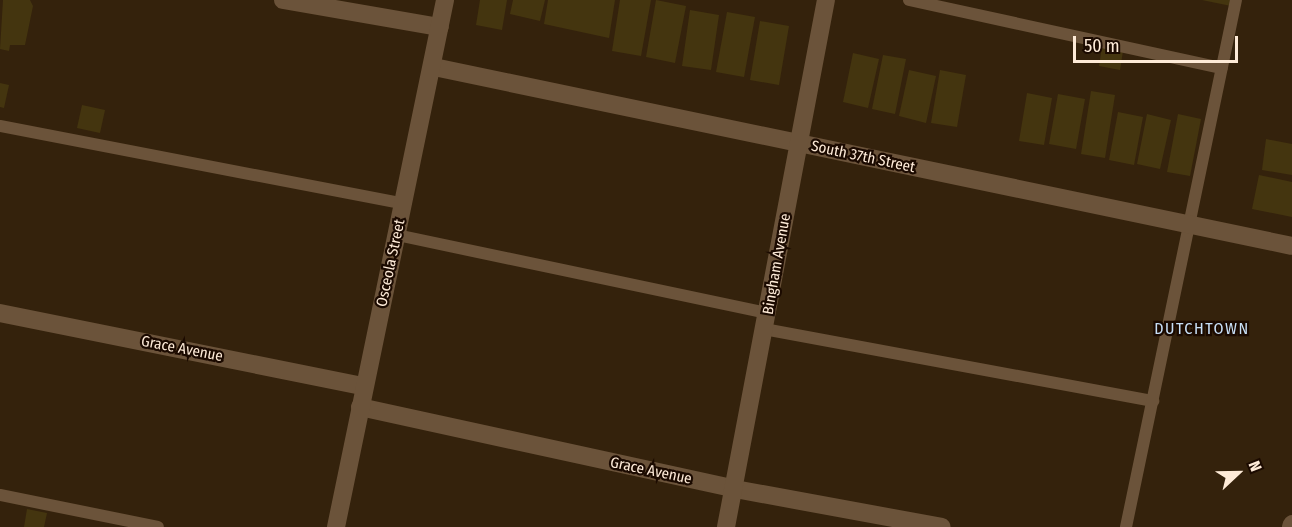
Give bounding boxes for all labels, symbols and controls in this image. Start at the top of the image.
scale bar [1076,24,1241,62]
text: 50 m [1084,35,1120,57]
street label: South 37th Street [810,137,916,177]
street label: Bingham Avenue [759,212,795,316]
street label: Osceola Street [373,218,409,308]
district label: DUTCHTOWN [1154,319,1250,339]
street label: Grace Avenue [140,332,224,366]
north arrow [1208,443,1268,503]
street label: Grace Avenue [609,454,693,488]
text: N [1245,458,1266,474]

